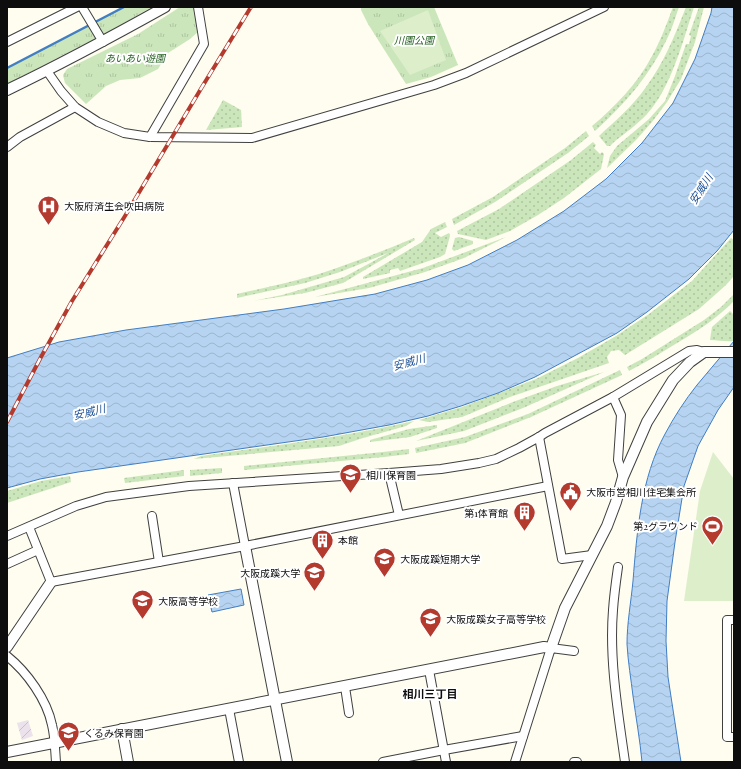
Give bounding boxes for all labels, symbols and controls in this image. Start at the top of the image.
park label: 川園公園 [394,33,436,47]
park label: あいあい遊園 [105,51,167,65]
water label: 安威川 [685,170,716,207]
hospital icon: 大阪府済生会吹田病院 [36,193,62,226]
place label: 大阪府済生会吹田病院 [64,199,164,213]
water label: 安威川 [391,350,428,373]
water label: 安威川 [71,400,108,423]
school or university icon: 相川保育園 [338,462,364,495]
place label: 相川保育園 [366,468,416,482]
public building icon: 大阪市営相川住宅集会所 [558,479,584,512]
place label: 大阪市営相川住宅集会所 [586,485,696,499]
building icon: 第1体育館 [511,500,537,533]
place label: 第1体育館 [464,506,508,520]
sports icon: 第2グラウンド [700,513,726,546]
place label: 第2グラウンド [633,519,698,533]
building icon: 本館 [309,527,335,560]
place label: 本館 [338,533,358,547]
school or university icon: 大阪成蹊短期大学 [371,546,397,579]
place label: 大阪成蹊短期大学 [400,552,480,566]
school or university icon: 大阪成蹊大学 [302,560,328,593]
place label: 大阪成蹊大学 [240,566,300,580]
school or university icon: 大阪高等学校 [130,588,156,621]
place label: 大阪高等学校 [158,594,218,608]
school or university icon: 大阪成蹊女子高等学校 [417,606,443,639]
place label: 大阪成蹊女子高等学校 [446,612,546,626]
district label: 相川三丁目 [403,686,458,701]
school or university icon: くるみ保育園 [55,720,81,753]
place label: くるみ保育園 [84,726,144,740]

